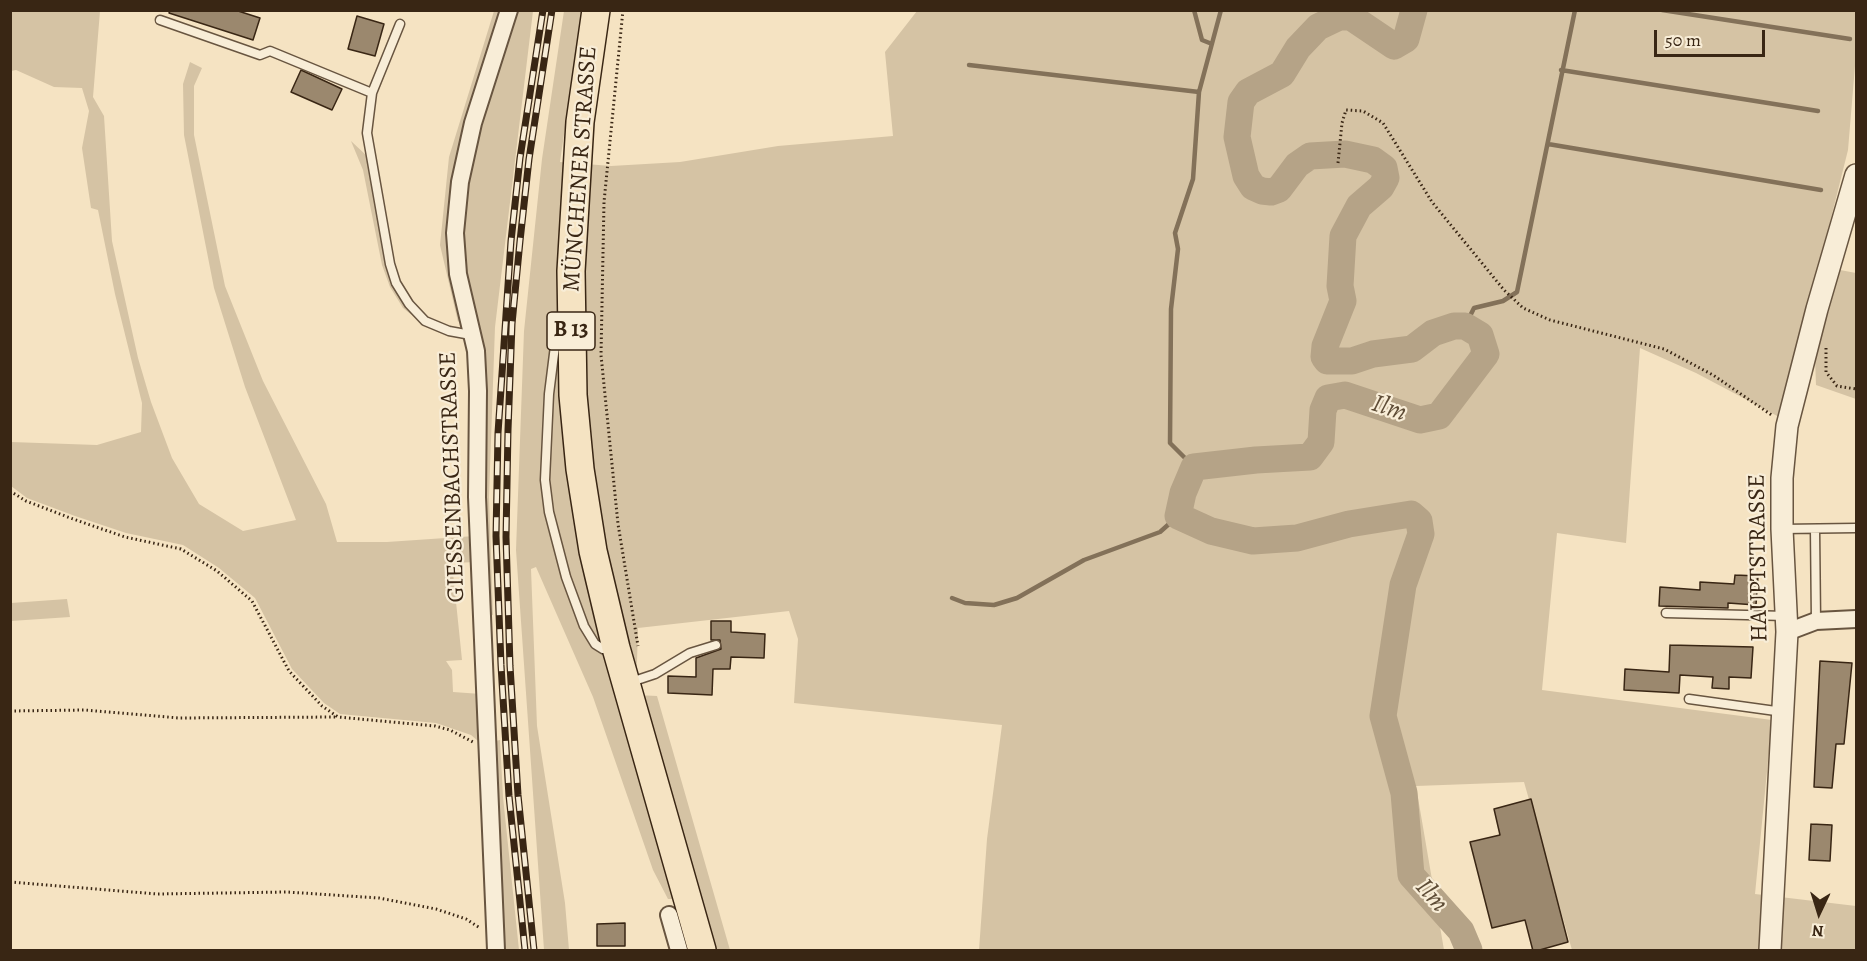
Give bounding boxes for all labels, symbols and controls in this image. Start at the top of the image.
scale bar [1657,18,1768,56]
text: 50 m [1665,28,1701,52]
street label: MÜNCHENER STRASSE [558,45,604,293]
road number: B 13 [547,312,595,350]
street label: GIESSENBACHSTRASSE [434,351,472,603]
water label: Ilm [1368,389,1410,429]
street label: HAUPTSTRASSE [1743,474,1775,642]
water label: Ilm [1408,873,1454,919]
north arrow [1789,883,1849,943]
text: N [1811,920,1824,942]

